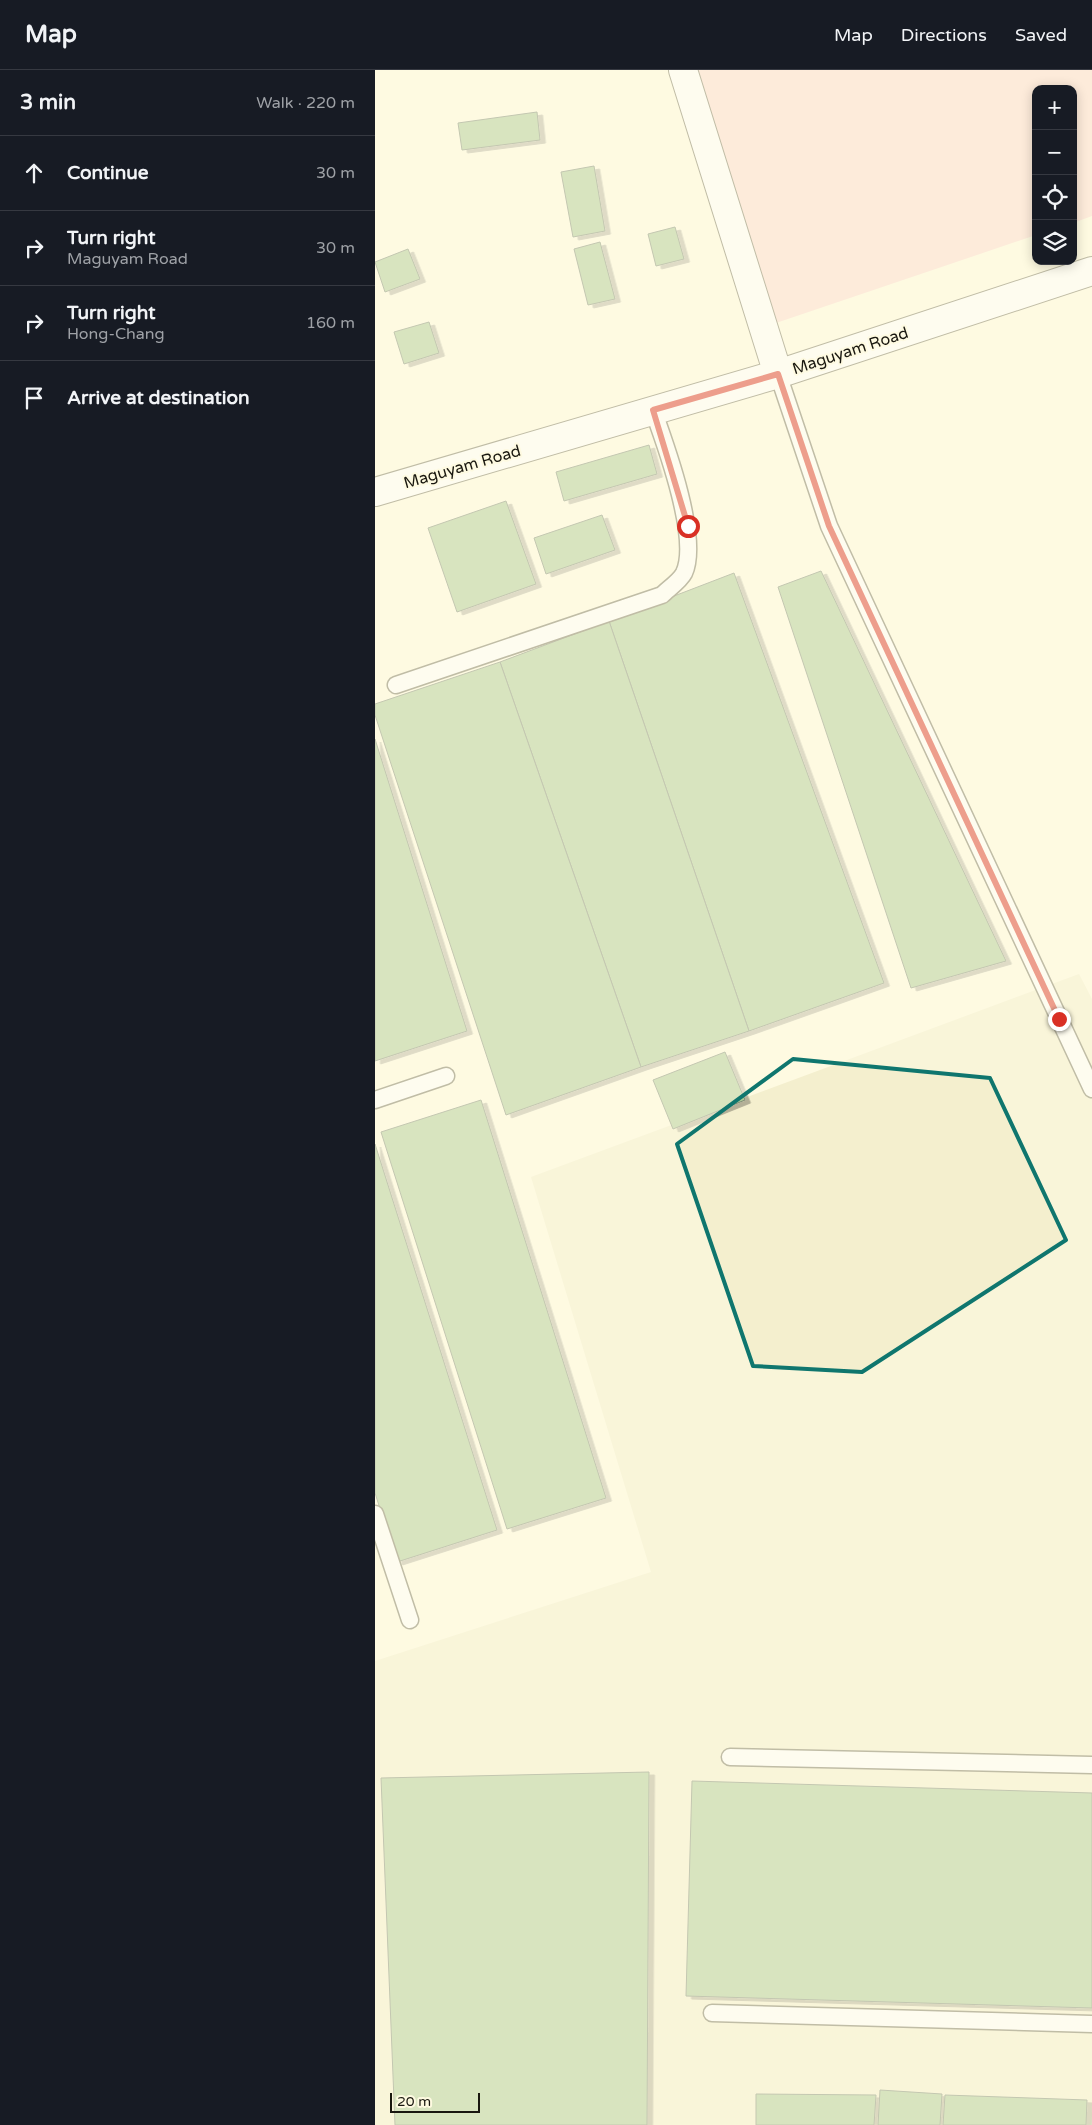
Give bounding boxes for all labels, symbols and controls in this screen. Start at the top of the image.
text: Map [25,20,77,49]
text: Map [834,24,873,46]
text: Directions [901,24,987,46]
text: Saved [1015,24,1067,46]
map controls [1032,85,1077,265]
button: + [1032,85,1077,130]
text: 3 min [20,90,76,115]
text: Walk · 220 m [256,93,355,113]
button: − [1032,130,1077,175]
icon: ahead [20,159,48,187]
text: Continue [67,162,149,184]
text: 30 m [316,163,355,183]
button: locate [1032,175,1077,220]
button: layers [1032,220,1077,265]
text: Turn right [67,227,155,249]
icon: right [20,234,48,262]
text: 30 m [316,238,355,258]
text: Maguyam Road [67,249,188,269]
text: Turn right [67,302,155,324]
icon: right [20,309,48,337]
text: 160 m [306,313,355,333]
street label: Maguyam Road [790,323,911,379]
text: Hong-Chang [67,324,165,344]
icon: arrive [20,384,48,412]
text: Arrive at destination [67,387,250,409]
street label: Maguyam Road [401,441,523,493]
route start [677,515,700,538]
route end [1048,1008,1071,1031]
scale bar [390,2090,480,2113]
text: 20 m [397,2093,431,2110]

